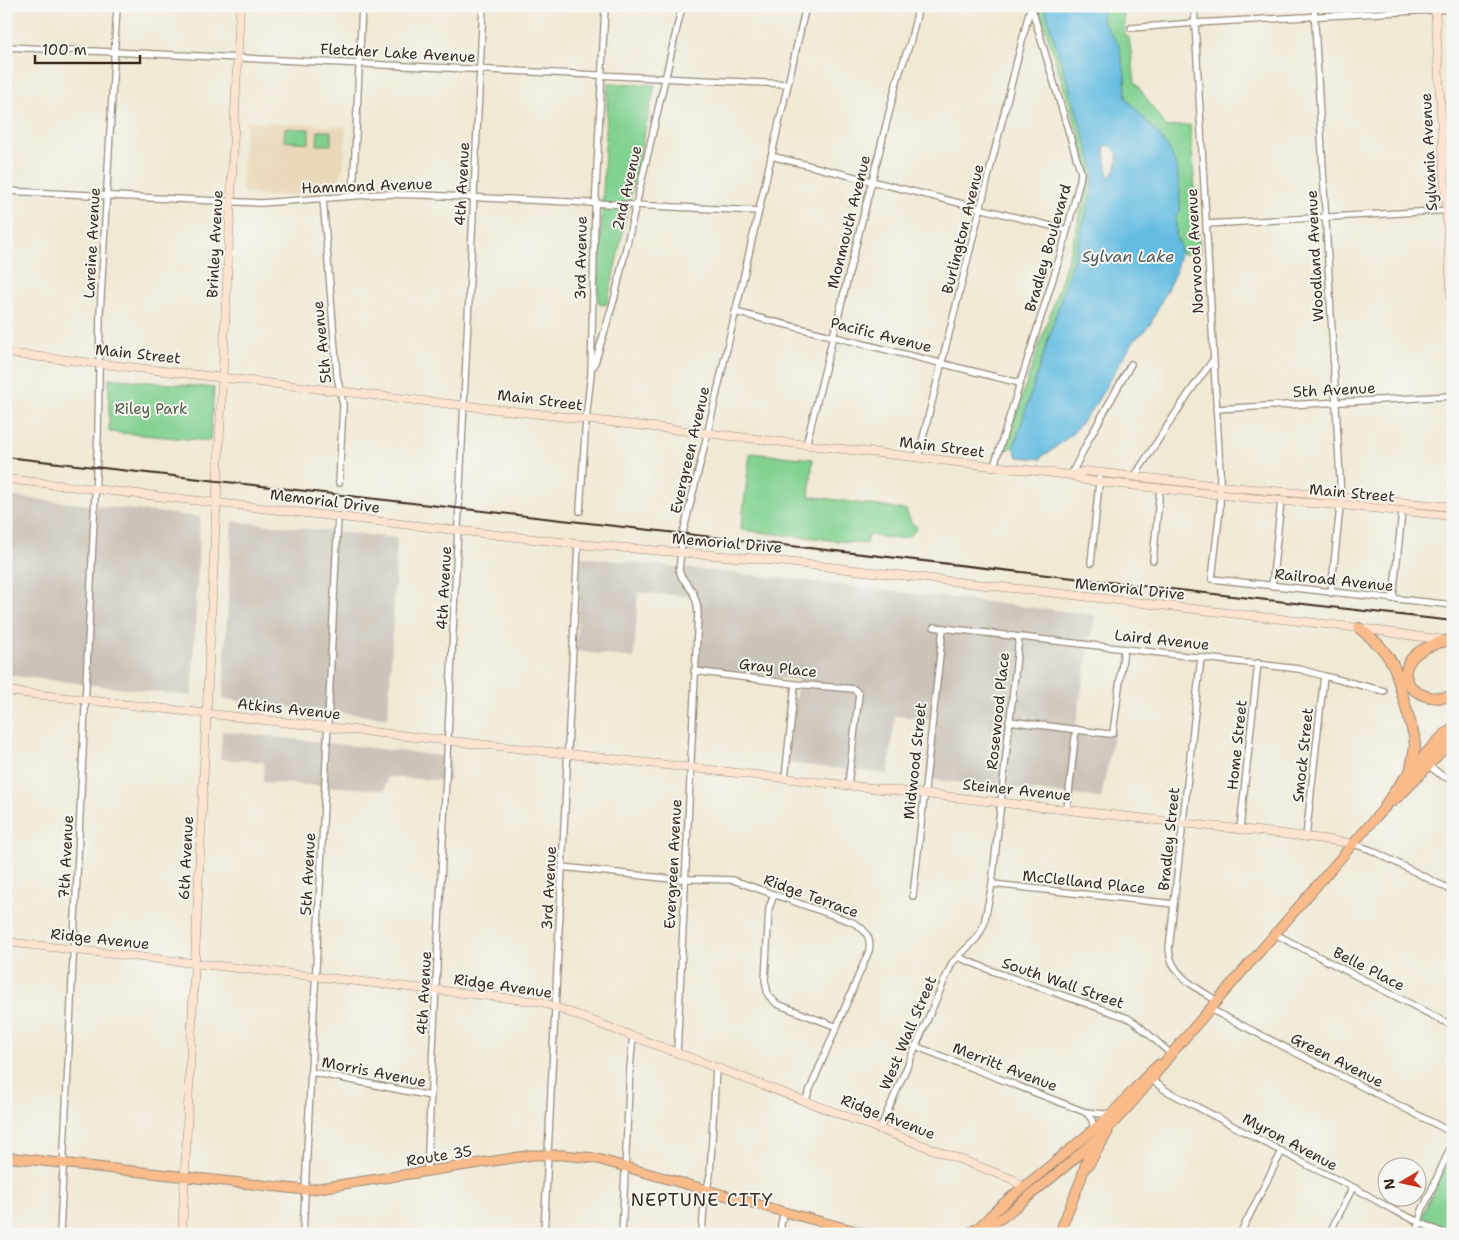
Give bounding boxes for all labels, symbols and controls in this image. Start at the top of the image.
scale bar [35,32,140,64]
street label: Fletcher Lake Avenue [320,39,476,67]
text: 100 m [42,40,87,60]
street label: Sylvania Avenue [1416,92,1442,212]
street label: 4th Avenue [450,141,474,227]
street label: 2nd Avenue [608,144,646,232]
street label: Monmouth Avenue [823,153,875,291]
street label: Burlington Avenue [937,162,989,296]
street label: Hammond Avenue [301,174,433,198]
street label: Bradley Boulevard [1020,181,1076,314]
street label: Lareine Avenue [79,187,105,299]
street label: Norwood Avenue [1182,188,1208,314]
street label: Brinley Avenue [202,190,228,298]
street label: Woodland Avenue [1302,190,1328,322]
street label: 3rd Avenue [570,216,592,300]
water label: Sylvan Lake [1082,246,1174,267]
street label: 5th Avenue [308,300,336,384]
street label: Pacific Avenue [828,313,934,357]
street label: Main Street [94,340,182,368]
street label: 5th Avenue [1292,378,1376,402]
street label: Evergreen Avenue [666,384,714,516]
street label: Main Street [496,385,584,415]
park label: Riley Park [114,399,188,419]
street label: Main Street [898,432,986,462]
street label: Main Street [1308,479,1396,507]
street label: Memorial Drive [269,484,381,518]
street label: Memorial Drive [671,528,783,558]
street label: 4th Avenue [432,545,456,631]
street label: Railroad Avenue [1273,564,1395,596]
street label: Memorial Drive [1074,573,1186,605]
street label: Laird Avenue [1114,625,1210,655]
street label: Rosewood Place [982,651,1014,771]
street label: Gray Place [738,654,818,682]
street label: Atkins Avenue [236,694,342,724]
street label: Home Street [1222,699,1252,791]
street label: Midwood Street [899,701,931,821]
street label: Smock Street [1288,707,1318,803]
street label: Steiner Avenue [962,774,1072,806]
street label: Bradley Street [1154,786,1184,892]
street label: Evergreen Avenue [660,799,686,929]
street label: 7th Avenue [54,815,78,899]
street label: 6th Avenue [174,816,198,900]
street label: 5th Avenue [296,832,320,916]
street label: 3rd Avenue [537,845,561,931]
street label: McClelland Place [1021,866,1147,898]
street label: Ridge Terrace [761,870,861,922]
street label: Ridge Avenue [50,924,150,954]
street label: Belle Place [1330,942,1408,996]
street label: 4th Avenue [412,950,436,1036]
street label: South Wall Street [999,953,1127,1013]
street label: Ridge Avenue [452,969,554,1003]
street label: West Wall Street [875,973,941,1093]
street label: Green Avenue [1287,1028,1387,1092]
street label: Merritt Avenue [950,1038,1060,1096]
street label: Morris Avenue [320,1052,428,1092]
street label: Ridge Avenue [838,1090,938,1144]
street label: Myron Avenue [1239,1108,1341,1176]
street label: Route 35 [405,1141,473,1171]
north arrow [1376,1158,1426,1208]
text: N [1379,1177,1399,1191]
district label: NEPTUNE CITY [630,1188,774,1212]

